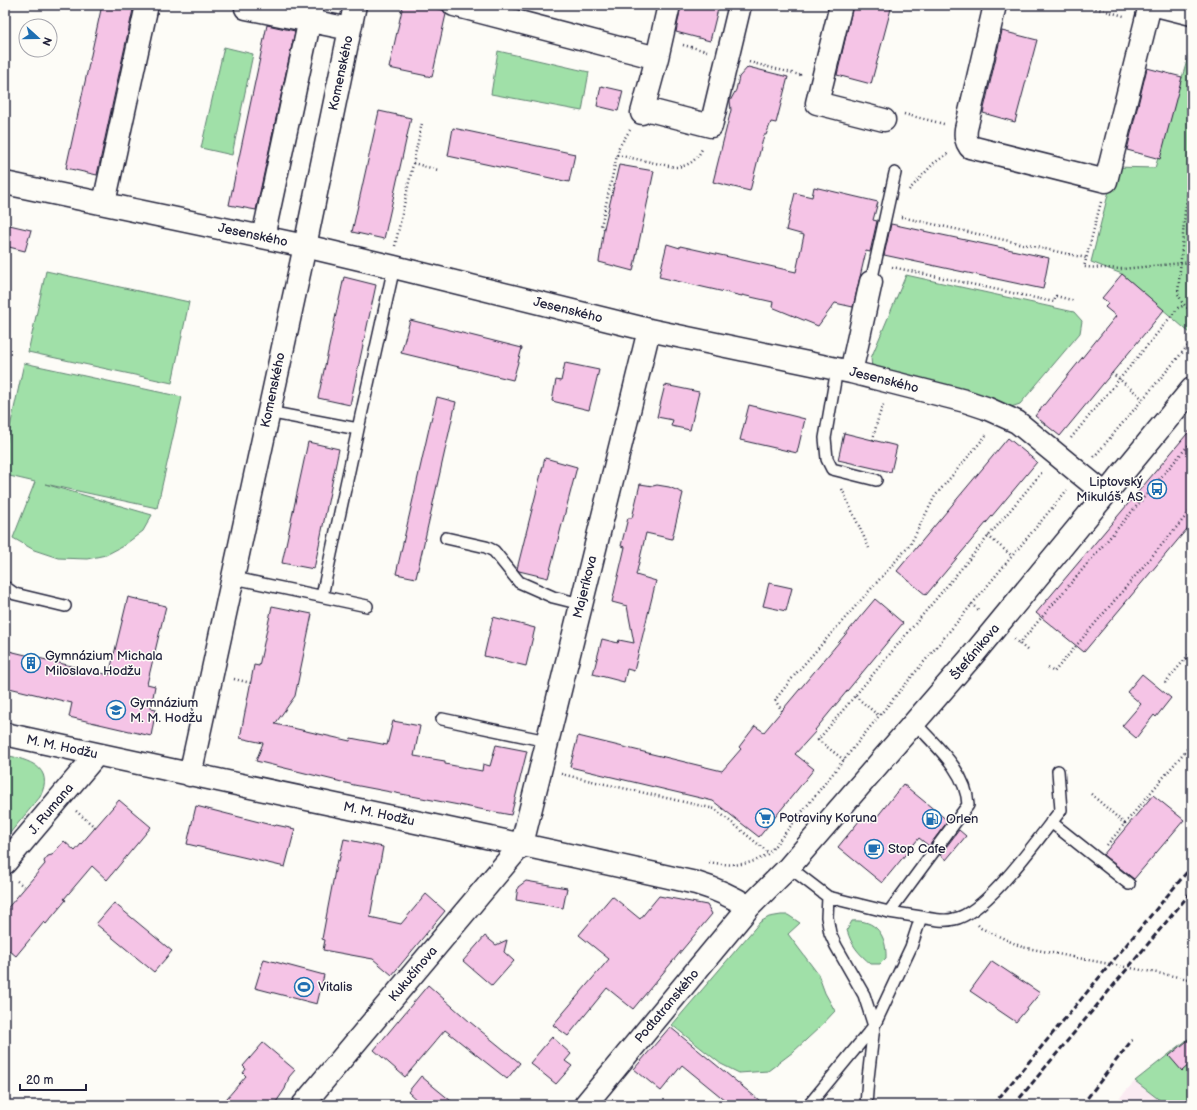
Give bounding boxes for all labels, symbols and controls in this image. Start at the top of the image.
north arrow [18,18,58,58]
street label: Komenského [325,34,357,112]
text: N [39,35,54,48]
street label: Jesenského [217,220,289,250]
street label: Jesenského [532,294,604,326]
street label: Komenského [257,351,289,429]
street label: Jesenského [848,364,920,396]
place label: Liptovský Mikuláš, AS [1076,474,1143,505]
bus stop icon: Liptovský Mikuláš, AS [1146,478,1168,500]
street label: Majeríkova [569,554,601,620]
street label: Štefánikova [947,621,1003,683]
place label: Gymnázium Michala Miloslava Hodžu [45,648,163,679]
building icon: Gymnázium Michala Miloslava Hodžu [20,652,42,674]
place label: Gymnázium M. M. Hodžu [130,695,203,726]
school or university icon: Gymnázium M. M. Hodžu [105,699,127,721]
street label: M. M. Hodžu [25,732,99,762]
street label: J. Rumana [25,780,77,838]
street label: M. M. Hodžu [342,799,416,829]
supermarket icon: Potraviny Koruna [754,807,776,829]
fuel station icon: Orlen [921,808,943,830]
place label: Potraviny Koruna [779,810,877,826]
place label: Orlen [946,811,978,827]
cafe icon: Stop Cafe [863,838,885,860]
place label: Stop Cafe [888,841,946,857]
street label: Kukučínova [385,943,441,1005]
street label: Podtatranského [631,966,703,1046]
sports icon: Vitalis [293,976,315,998]
place label: Vitalis [318,979,353,995]
scale bar [20,1066,86,1092]
text: 20 m [26,1073,53,1088]

